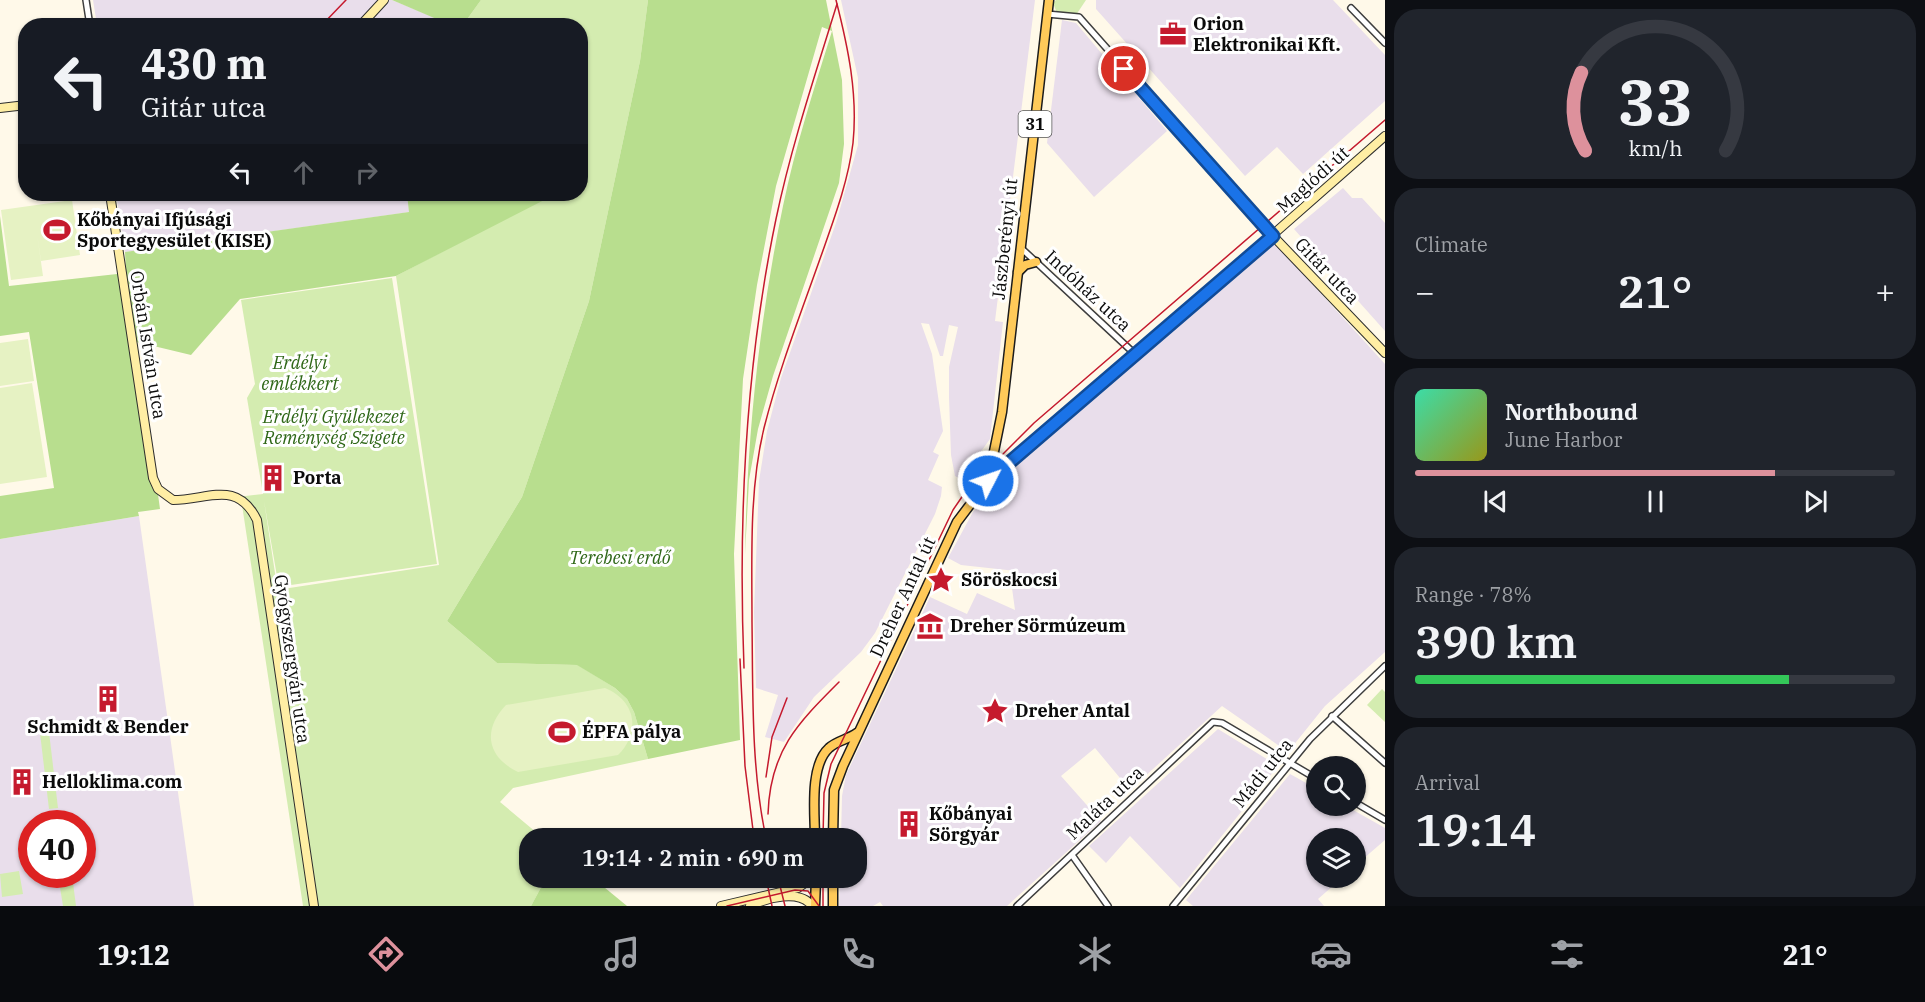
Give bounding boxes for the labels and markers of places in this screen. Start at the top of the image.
place label: Orion Elektronikai Kft. [1193,12,1341,56]
office icon: Orion Elektronikai Kft. [1158,19,1188,49]
pin [1098,43,1149,94]
place label: Kőbányai Ifjúsági Sportegyesület (KISE) [77,208,271,252]
sports icon: Kőbányai Ifjúsági Sportegyesület (KISE) [42,215,72,245]
building icon: Porta [258,463,288,493]
place label: Porta [293,466,341,489]
place icon: Söröskocsi [926,565,956,595]
place label: Söröskocsi [961,568,1058,591]
museum icon: Dreher Sörmúzeum [915,611,945,641]
place label: Dreher Sörmúzeum [950,614,1126,637]
building icon: Schmidt & Bender [93,684,123,714]
place icon: Dreher Antal [980,696,1010,726]
place label: Dreher Antal [1015,699,1130,722]
place label: Schmidt & Bender [27,715,189,738]
sports icon: ÉPFA pálya [547,717,577,747]
place label: ÉPFA pálya [582,719,681,743]
building icon: Helloklima.com [7,767,37,797]
place label: Helloklima.com [42,770,183,793]
place label: Kőbányai Sörgyár [929,802,1012,846]
building icon: Kőbányai Sörgyár [894,809,924,839]

